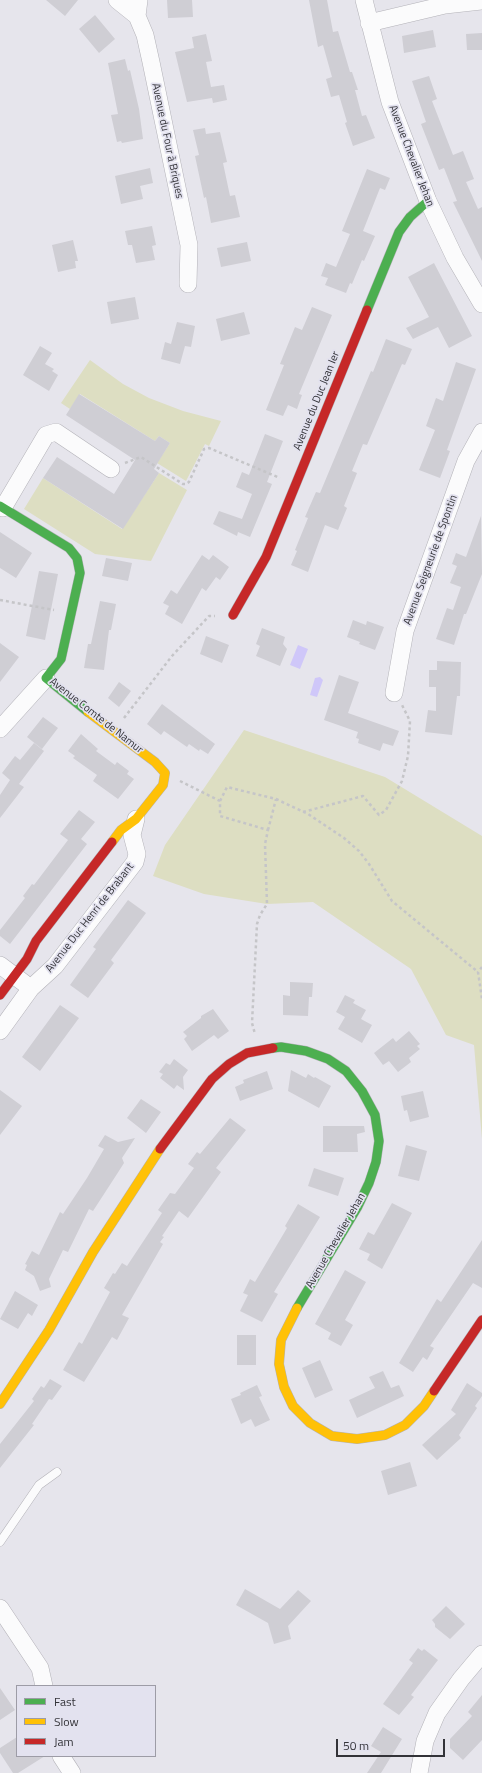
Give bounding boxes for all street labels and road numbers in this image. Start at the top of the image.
street label: Avenue du Four à Briques [148,82,186,200]
street label: Avenue Chevalier Jehan [386,103,436,209]
street label: Avenue du Duc Jean Ier [291,350,343,452]
street label: Avenue Seigneurie de Spontin [401,493,461,627]
street label: Avenue Comte de Namur [47,675,145,757]
street label: Avenue Duc Henri de Brabant [43,861,137,975]
street label: Avenue Chevalier Jehan [303,1191,369,1291]

